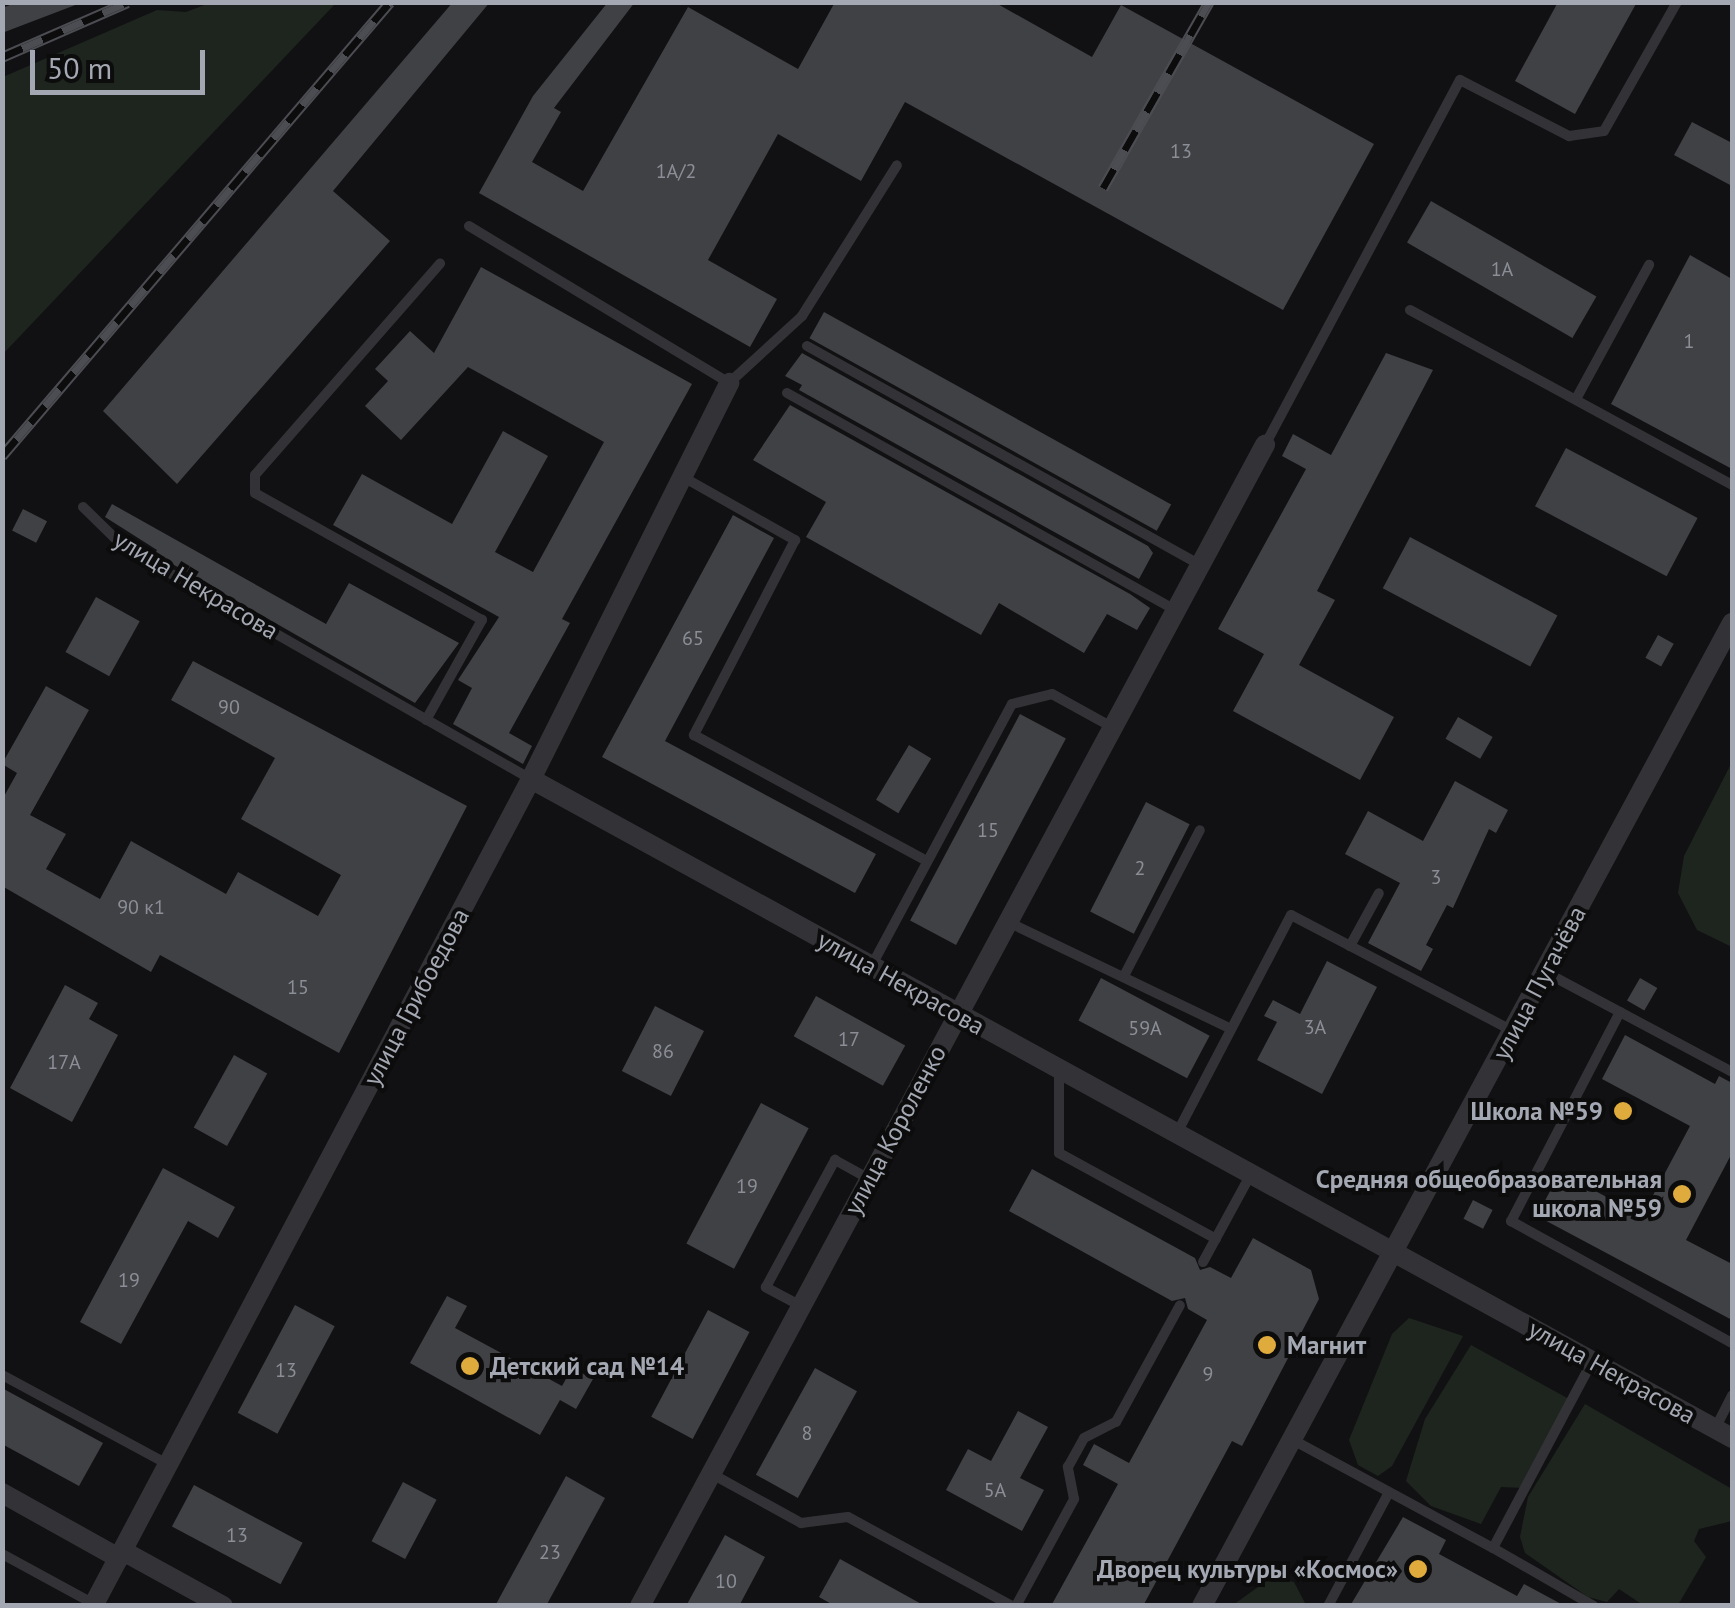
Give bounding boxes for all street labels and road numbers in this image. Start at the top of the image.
street label: улица Некрасова [108,524,284,646]
street label: улица Пугачёва [1486,901,1592,1065]
street label: улица Грибоедова [357,903,475,1091]
street label: улица Некрасова [812,925,990,1041]
street label: улица Короленко [838,1040,952,1220]
street label: улица Некрасова [1523,1314,1701,1430]

